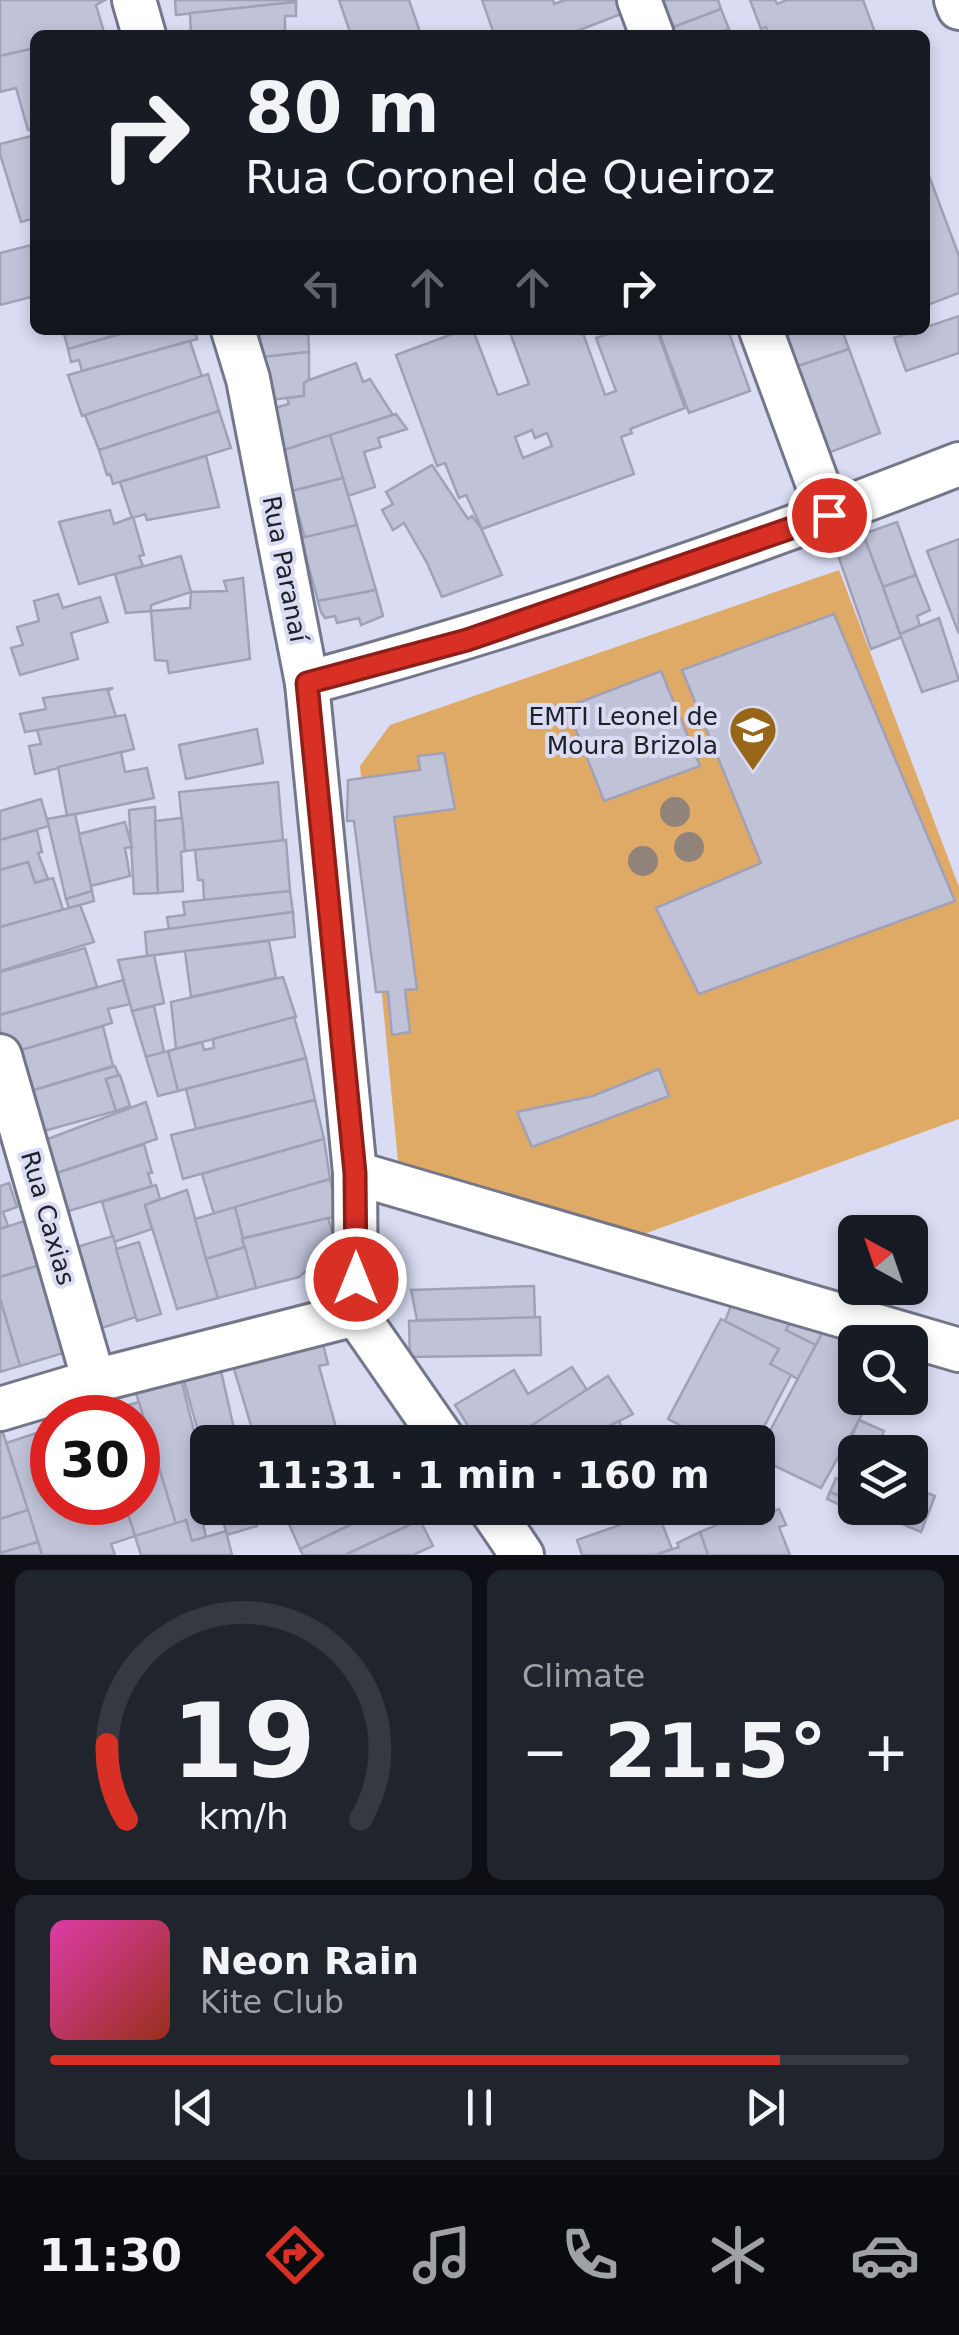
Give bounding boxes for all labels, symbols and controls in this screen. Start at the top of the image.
text: 80 m [245,67,440,149]
icon: right [80,70,210,200]
text: Rua Coronel de Queiroz [245,151,775,204]
icon: left [295,260,350,315]
icon: ahead [400,260,455,315]
icon: ahead [505,260,560,315]
icon: right [610,260,665,315]
pin [787,473,872,558]
icon: arrive [802,488,857,543]
street label: Rua Paranaí [257,493,314,646]
place label: EMTI Leonel de Moura Brizola [529,702,718,760]
school or university icon: EMTI Leonel de Moura Brizola [727,704,779,772]
street label: Rua Caxias [15,1148,81,1288]
north arrow [838,1215,928,1305]
map controls [838,1215,928,1525]
position arrow [304,1227,408,1331]
button: search [838,1325,928,1415]
speed limit sign: 30 [30,1395,160,1525]
button: layers [838,1435,928,1525]
text: 11:31 · 1 min · 160 m [255,1453,710,1497]
text: Climate [522,1657,645,1695]
text: 19 [171,1680,316,1802]
text: 21.5° [604,1707,827,1795]
text: − [522,1720,568,1784]
text: + [863,1720,909,1784]
text: km/h [198,1796,289,1837]
text: Neon Rain [200,1939,419,1983]
text: Kite Club [200,1983,344,2021]
icon: previous [166,2080,221,2135]
icon: pause [452,2080,507,2135]
icon: next [738,2080,793,2135]
icon: directions [260,2220,330,2290]
icon: music [407,2220,477,2290]
icon: phone [555,2220,625,2290]
icon: climate [703,2220,773,2290]
icon: car [850,2220,920,2290]
text: 11:30 [39,2229,182,2282]

